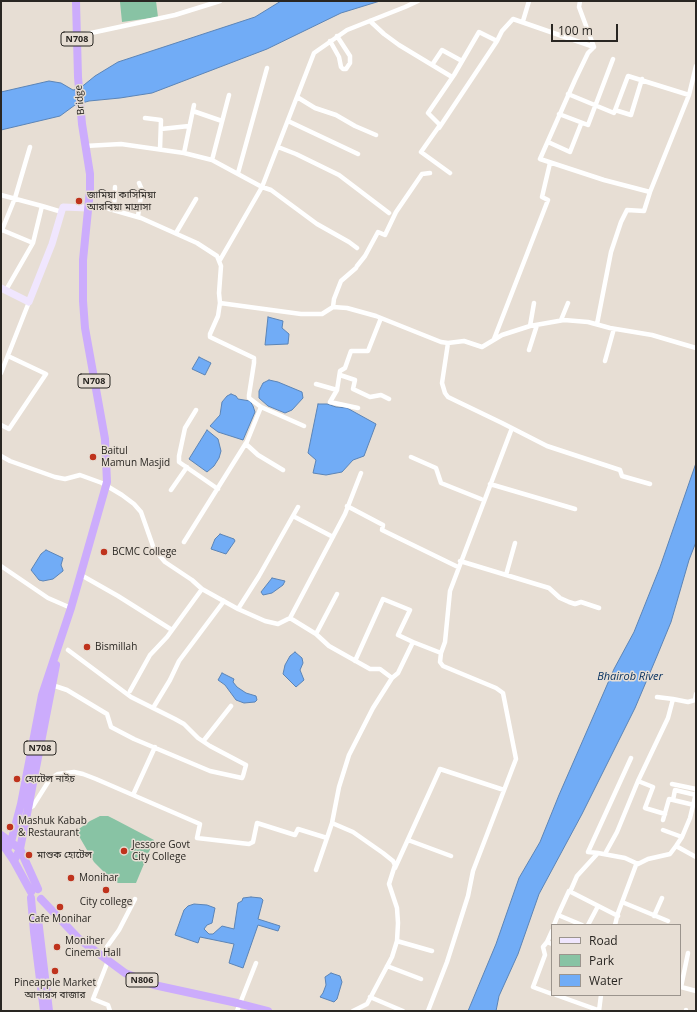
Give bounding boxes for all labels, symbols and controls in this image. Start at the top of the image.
scale bar [553,16,620,42]
text: 100 m [558,22,593,39]
road number: N708 [61,32,93,46]
street label: Bridge [73,84,87,116]
place label: জামিয়া কাসিমিয়া আরবিয়া মাদ্রাসা [87,189,156,212]
marker: জামিয়া কাসিমিয়া আরবিয়া মাদ্রাসা [74,196,84,206]
road number: N708 [78,374,110,388]
place label: Baitul Mamun Masjid [101,445,170,468]
marker: Baitul Mamun Masjid [88,452,98,462]
place label: BCMC College [112,546,177,558]
marker: BCMC College [99,547,109,557]
place label: Bismillah [95,641,137,653]
marker: Bismillah [82,642,92,652]
water label: Bhairob River [597,670,663,684]
road number: N708 [24,741,56,755]
place label: হোটেল নাইচ [25,773,75,785]
marker: হোটেল নাইচ [12,774,22,784]
place label: Mashuk Kabab & Restaurant [18,815,87,838]
marker: Mashuk Kabab & Restaurant [5,822,15,832]
place label: Jessore Govt City College [132,839,190,862]
marker: Jessore Govt City College [119,846,129,856]
place label: মাশুক হোটেল [37,849,92,861]
marker: মাশুক হোটেল [24,850,34,860]
place label: Monihar [79,872,118,884]
marker: Monihar [66,873,76,883]
marker: City college [101,885,111,895]
place label: City college [80,896,132,908]
marker: Cafe Monihar [55,902,65,912]
place label: Cafe Monihar [29,913,91,925]
legend [551,924,681,996]
text: Road [589,932,618,949]
place label: Moniher Cinema Hall [65,935,121,958]
marker: Moniher Cinema Hall [52,942,62,952]
text: Park [589,952,614,969]
marker: Pineapple Market আনারস বাজার [50,966,60,976]
text: Water [589,972,623,989]
road number: N806 [126,973,158,987]
place label: Pineapple Market আনারস বাজার [14,977,96,1000]

